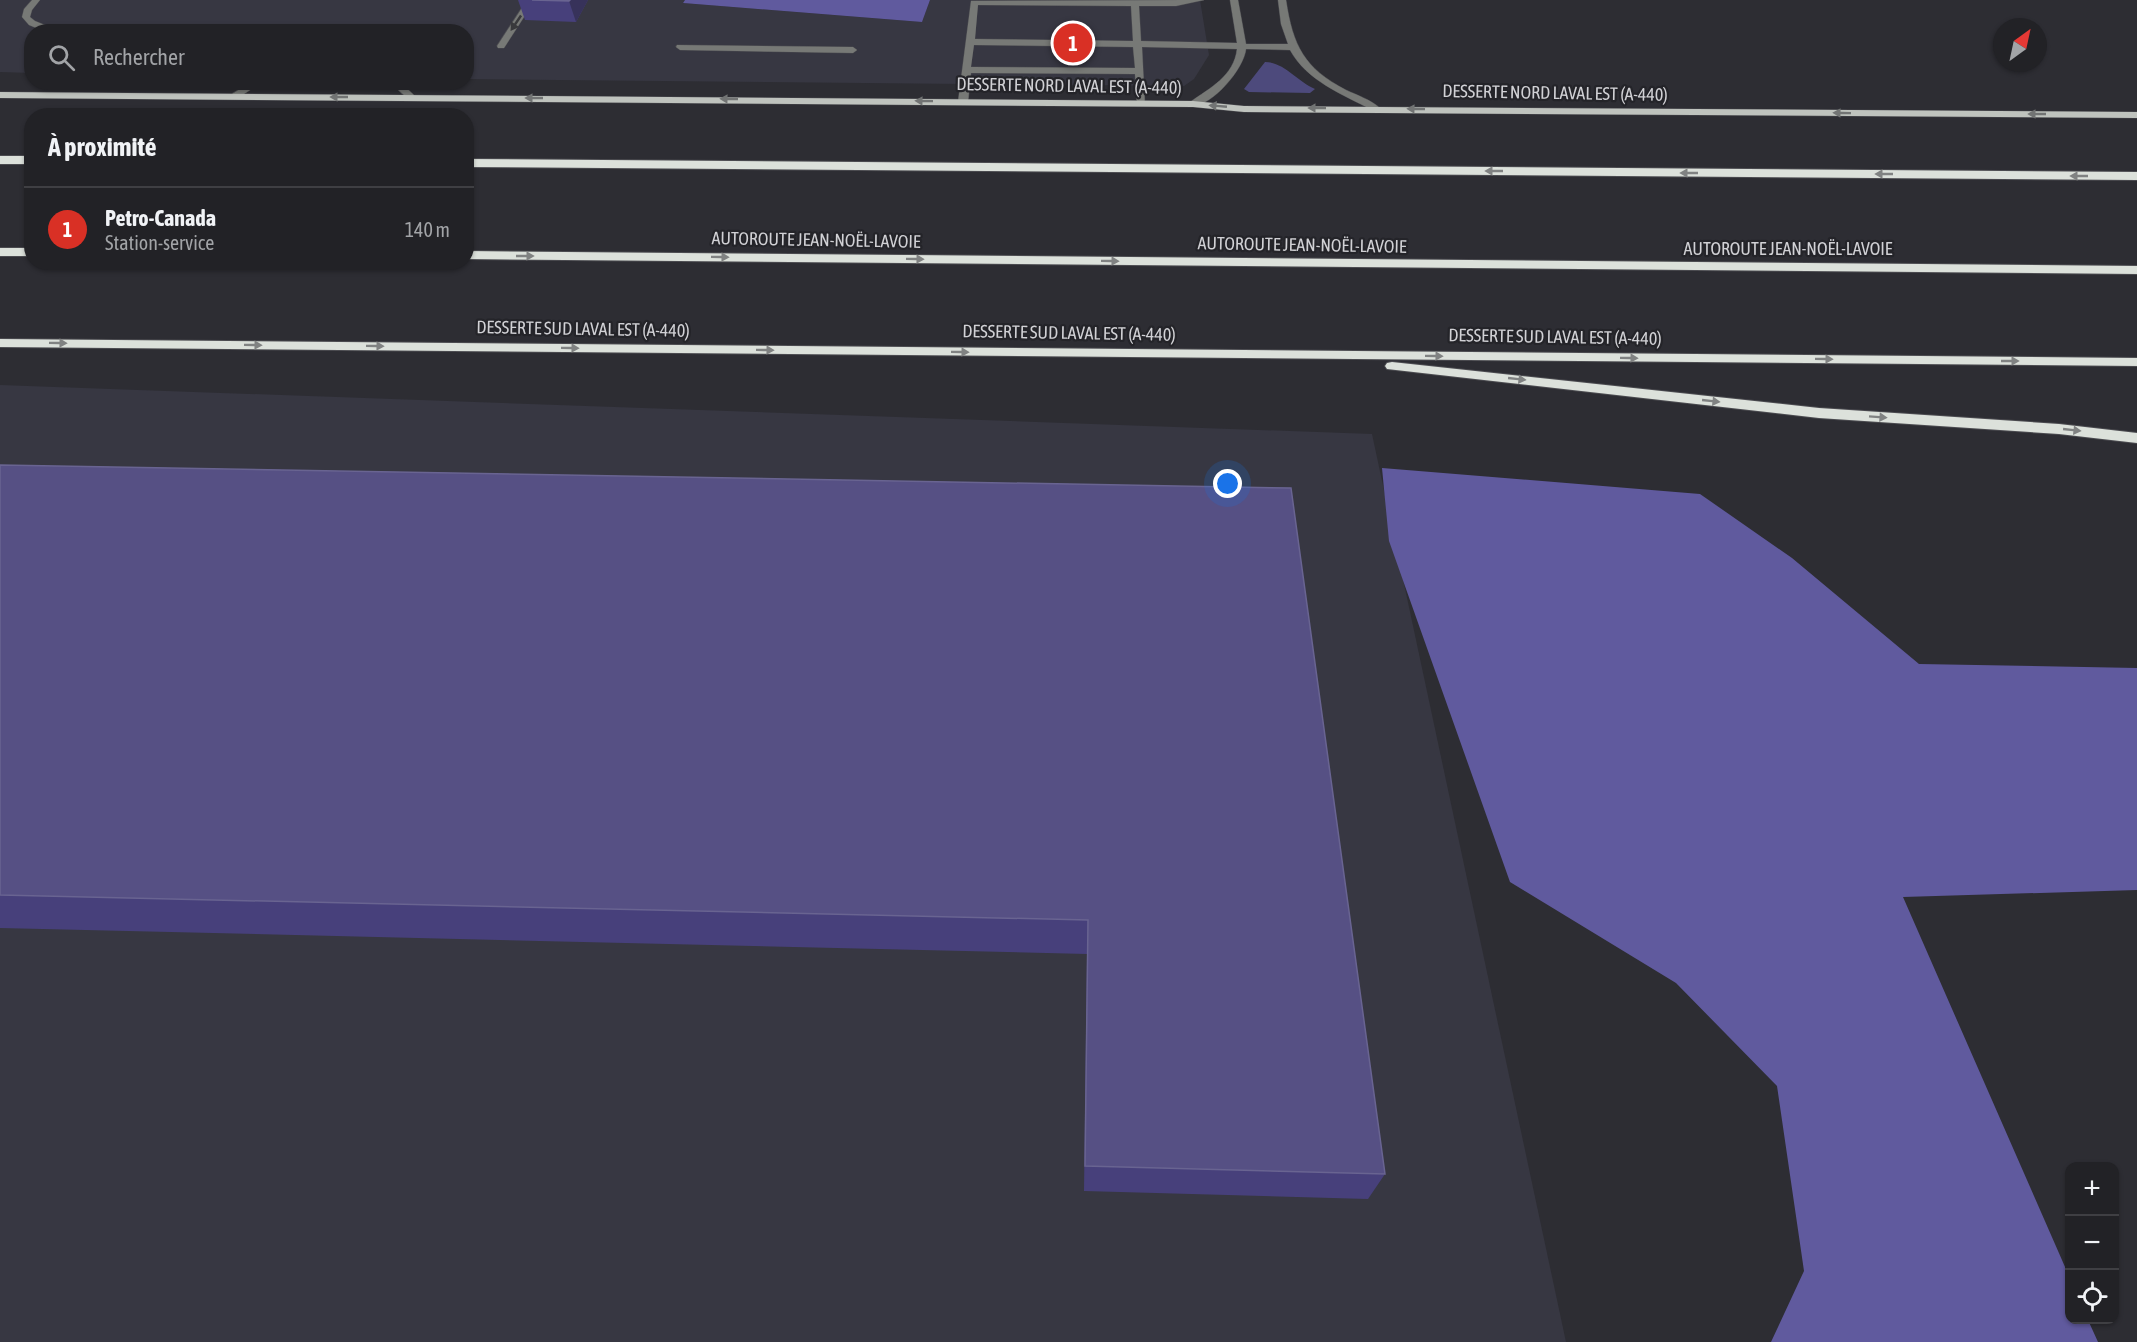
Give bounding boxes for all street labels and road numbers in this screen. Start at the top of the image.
street label: DESSERTE NORD LAVAL EST (A-440) [956,73,1182,98]
street label: DESSERTE NORD LAVAL EST (A-440) [1442,80,1668,105]
street label: AUTOROUTE JEAN-NOËL-LAVOIE [711,227,921,252]
street label: AUTOROUTE JEAN-NOËL-LAVOIE [1197,232,1407,257]
street label: AUTOROUTE JEAN-NOËL-LAVOIE [1683,238,1893,259]
street label: DESSERTE SUD LAVAL EST (A-440) [476,316,690,341]
street label: DESSERTE SUD LAVAL EST (A-440) [962,320,1176,345]
street label: DESSERTE SUD LAVAL EST (A-440) [1448,324,1662,349]

